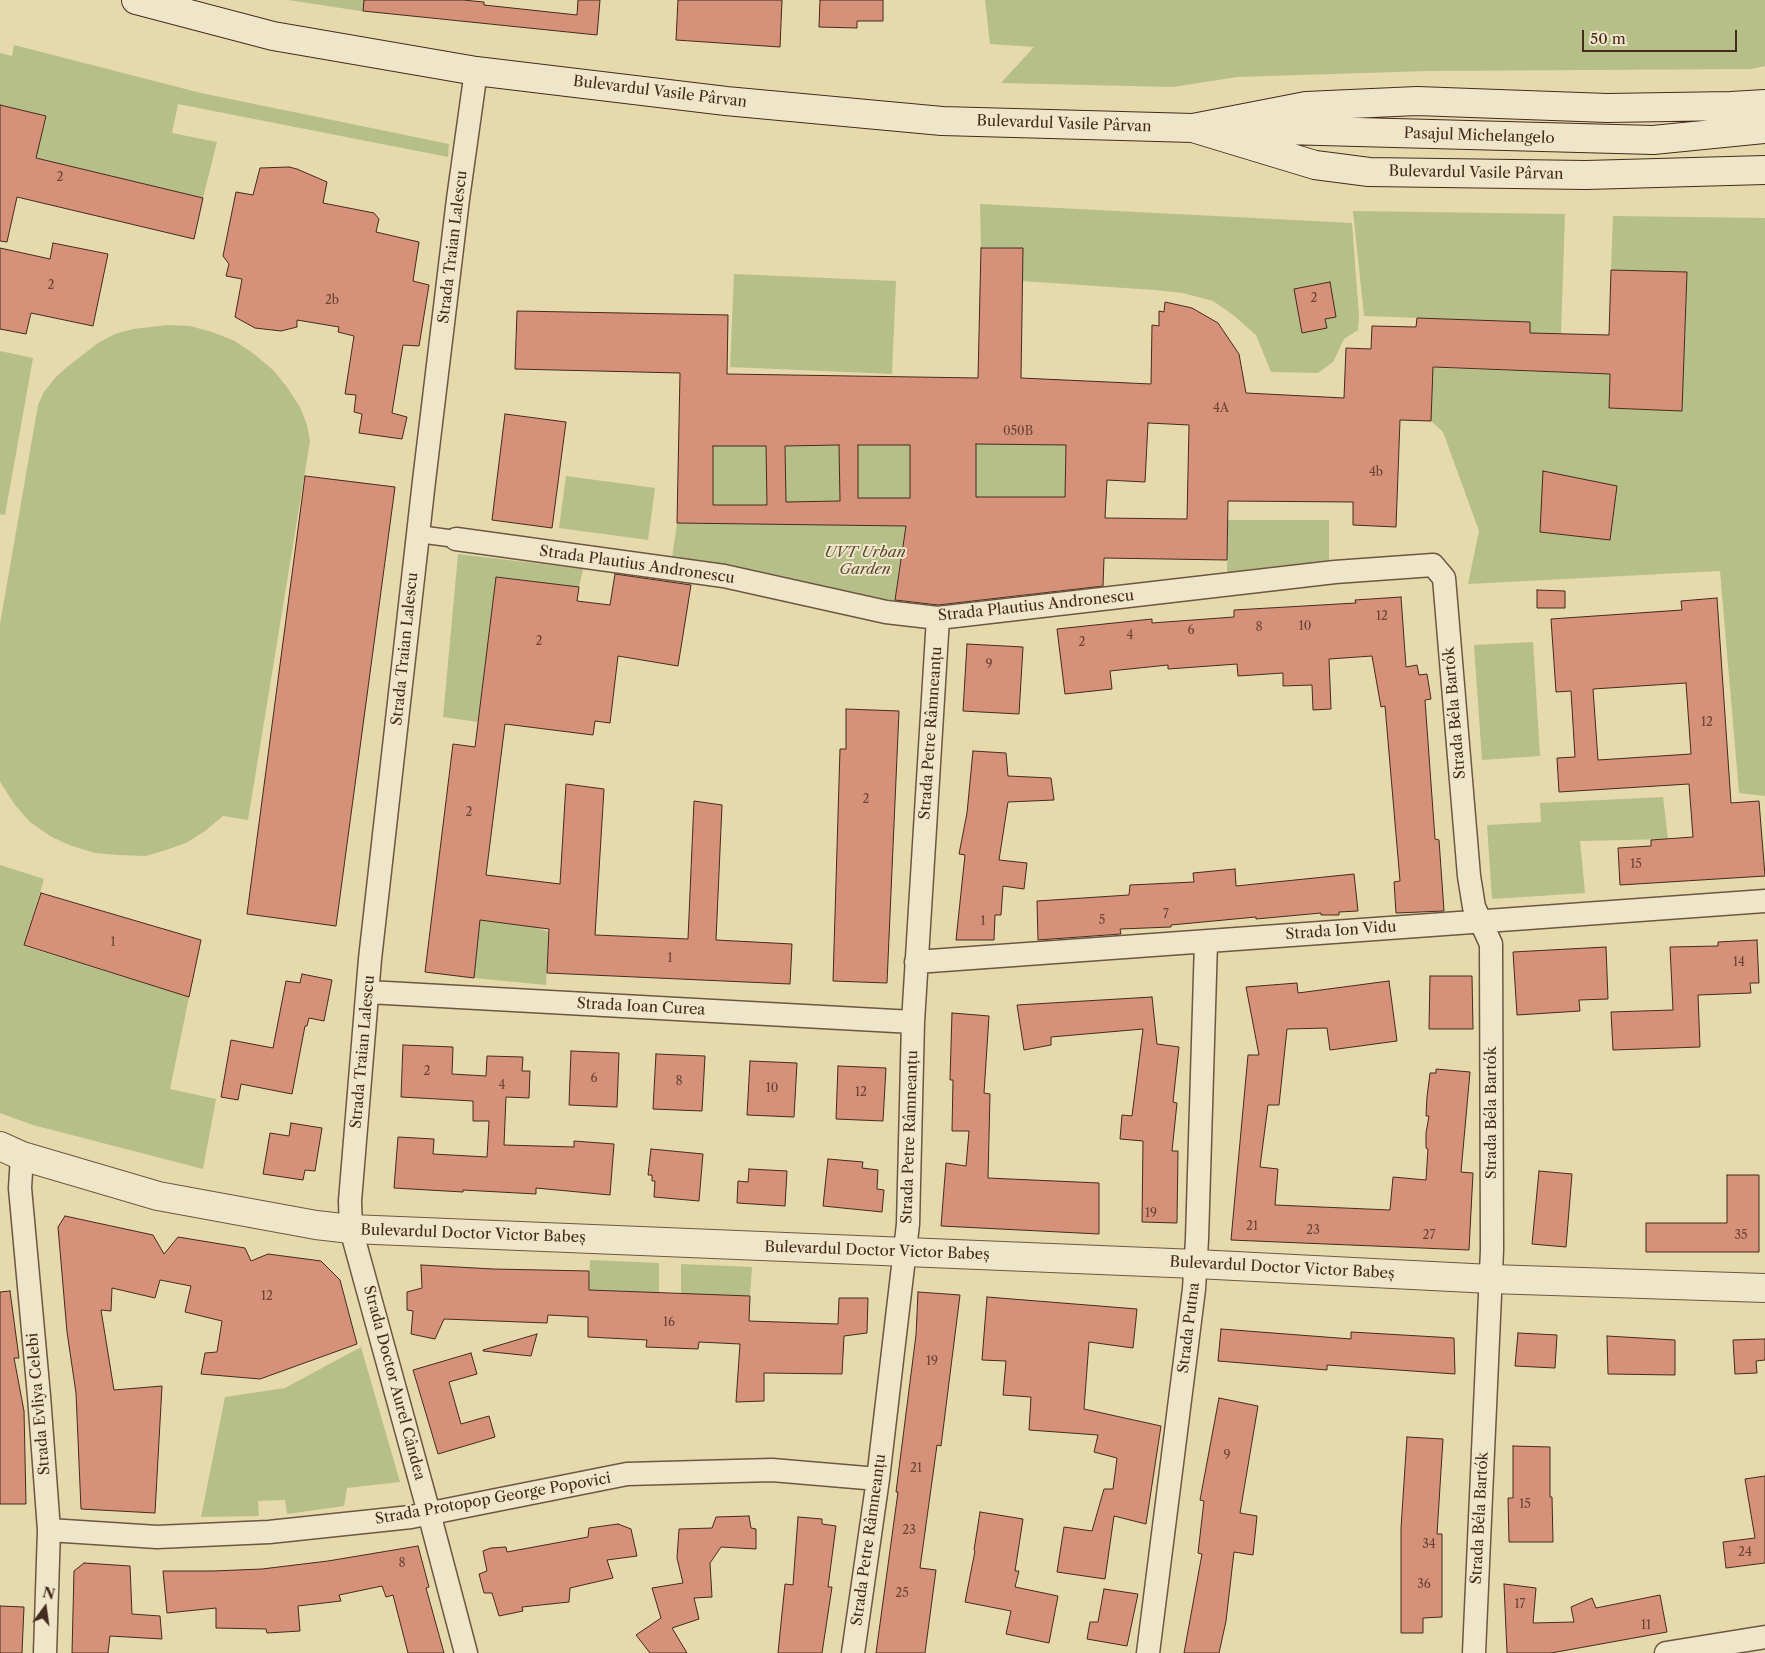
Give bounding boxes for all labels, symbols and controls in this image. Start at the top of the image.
scale bar [1585,20,1740,52]
text: 50 m [1590,29,1626,48]
street label: Bulevardul Vasile Pârvan [572,72,748,112]
street label: Bulevardul Vasile Pârvan [976,112,1152,136]
street label: Pasajul Michelangelo [1403,124,1555,148]
street label: Bulevardul Vasile Pârvan [1388,162,1564,184]
street label: Strada Traian Lalescu [435,169,471,325]
house number: 2 [57,171,63,185]
house number: 2 [48,279,54,293]
house number: 2 [1311,292,1317,306]
house number: 2b [325,294,339,308]
house number: 4A [1213,402,1229,416]
house number: 050B [1003,425,1033,439]
house number: 4b [1369,466,1383,480]
street label: Strada Plautius Andronescu [538,542,736,588]
park label: UVT Urban Garden [824,544,906,579]
street label: Strada Traian Lalescu [388,571,422,727]
street label: Strada Plautius Andronescu [937,587,1135,625]
house number: 12 [1376,610,1388,624]
house number: 10 [1299,620,1311,634]
house number: 8 [1255,621,1263,635]
house number: 6 [1187,624,1195,638]
house number: 4 [1127,629,1133,643]
house number: 2 [536,635,542,649]
house number: 2 [1079,636,1085,650]
street label: Strada Petre Râmneanțu [916,646,946,820]
street label: Strada Béla Bartók [1440,646,1470,780]
house number: 9 [985,658,993,672]
house number: 12 [1701,716,1713,730]
house number: 2 [863,793,869,807]
house number: 2 [466,806,472,820]
house number: 15 [1630,858,1642,872]
house number: 7 [1163,908,1169,922]
house number: 5 [1099,914,1105,928]
house number: 1 [980,915,986,929]
street label: Strada Ion Vidu [1285,918,1397,944]
house number: 1 [110,936,116,950]
house number: 1 [667,952,673,966]
house number: 14 [1733,956,1745,970]
street label: Strada Traian Lalescu [347,974,379,1130]
street label: Strada Ioan Curea [576,995,706,1019]
street label: Strada Béla Bartók [1483,1047,1501,1179]
street label: Strada Petre Râmneanțu [898,1050,922,1224]
house number: 2 [424,1065,430,1079]
house number: 6 [590,1072,598,1086]
house number: 8 [675,1075,683,1089]
house number: 4 [499,1079,505,1093]
house number: 10 [766,1082,778,1096]
house number: 12 [855,1086,867,1100]
house number: 19 [1145,1207,1157,1221]
house number: 21 [1246,1220,1258,1234]
street label: Bulevardul Doctor Victor Babeș [360,1221,586,1247]
house number: 23 [1306,1224,1320,1238]
house number: 27 [1423,1229,1435,1243]
house number: 35 [1734,1229,1748,1243]
street label: Bulevardul Doctor Victor Babeș [764,1238,990,1264]
street label: Bulevardul Doctor Victor Babeș [1169,1253,1395,1283]
street label: Strada Putna [1175,1282,1203,1374]
street label: Strada Doctor Aurel Cândea [359,1284,429,1482]
house number: 12 [261,1290,273,1304]
house number: 16 [663,1316,675,1330]
street label: Strada Evliya Celebi [24,1332,54,1476]
house number: 19 [926,1355,938,1369]
house number: 9 [1223,1449,1231,1463]
street label: Strada Béla Bartók [1468,1451,1492,1585]
street label: Strada Petre Râmneanțu [848,1453,890,1627]
house number: 21 [910,1462,922,1476]
street label: Strada Protopop George Popovici [374,1469,612,1529]
house number: 15 [1519,1498,1531,1512]
house number: 23 [902,1524,916,1538]
house number: 34 [1422,1538,1436,1552]
house number: 24 [1738,1546,1752,1560]
house number: 8 [398,1557,406,1571]
house number: 36 [1417,1578,1431,1592]
north arrow [20,1583,70,1633]
text: N [41,1583,57,1604]
house number: 25 [895,1587,909,1601]
house number: 17 [1515,1598,1525,1612]
house number: 11 [1641,1619,1651,1633]

